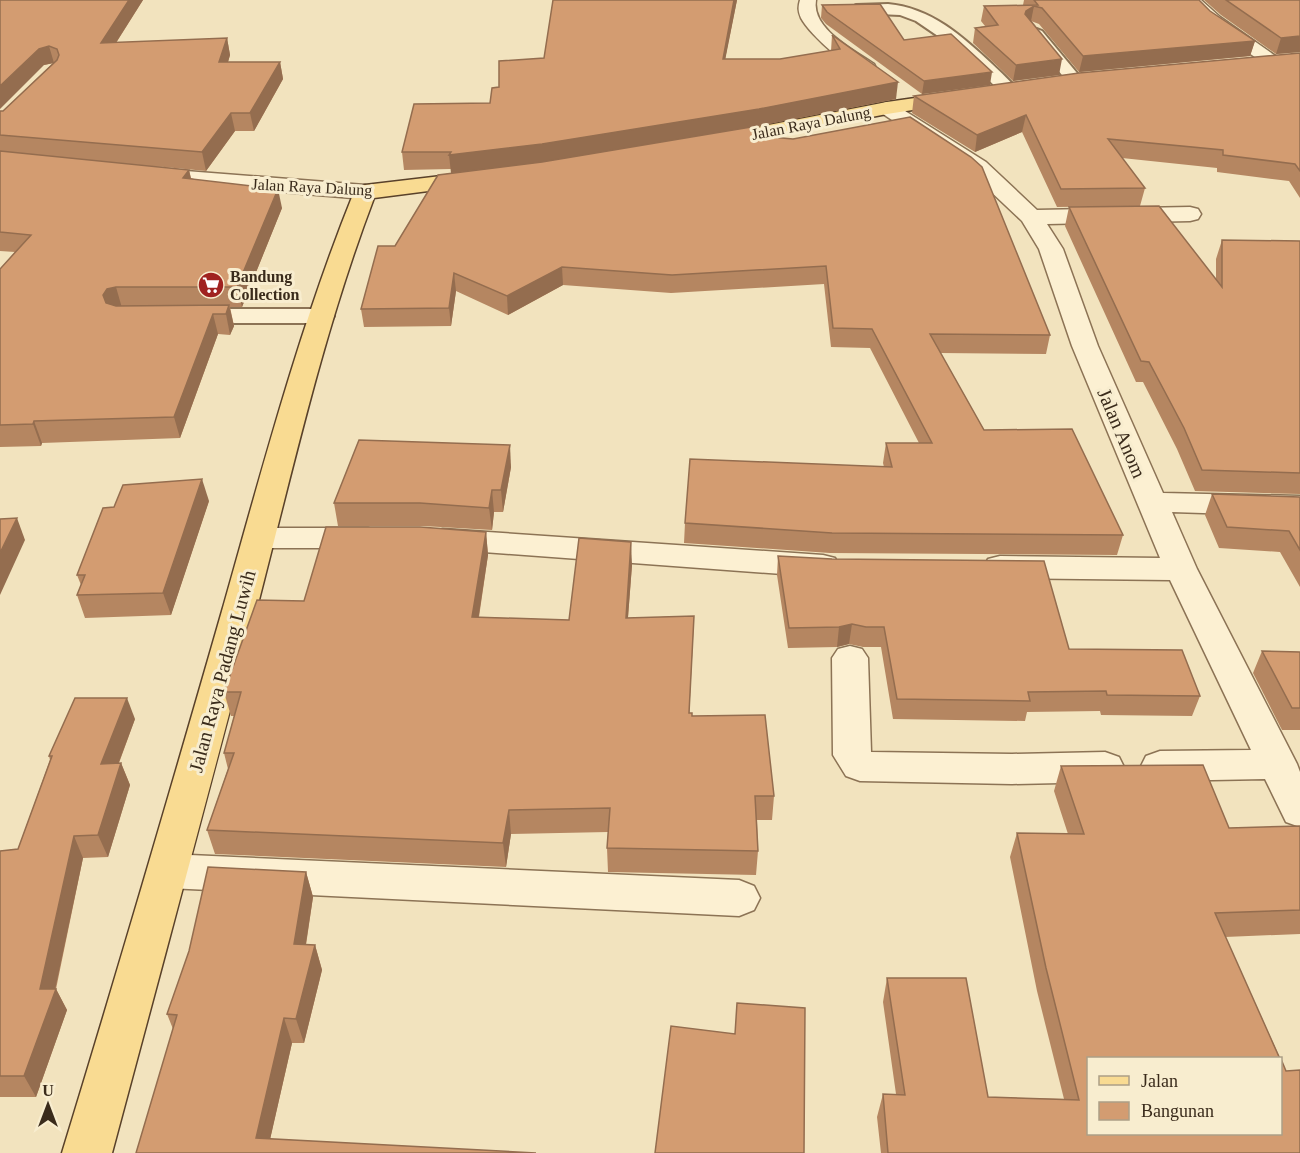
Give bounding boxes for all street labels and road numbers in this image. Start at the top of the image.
street label: Jalan Raya Dalung [750,103,872,144]
street label: Jalan Raya Dalung [251,175,373,200]
street label: Jalan Anom [1093,385,1151,481]
street label: Jalan Raya Padang Luwih [184,568,261,775]

